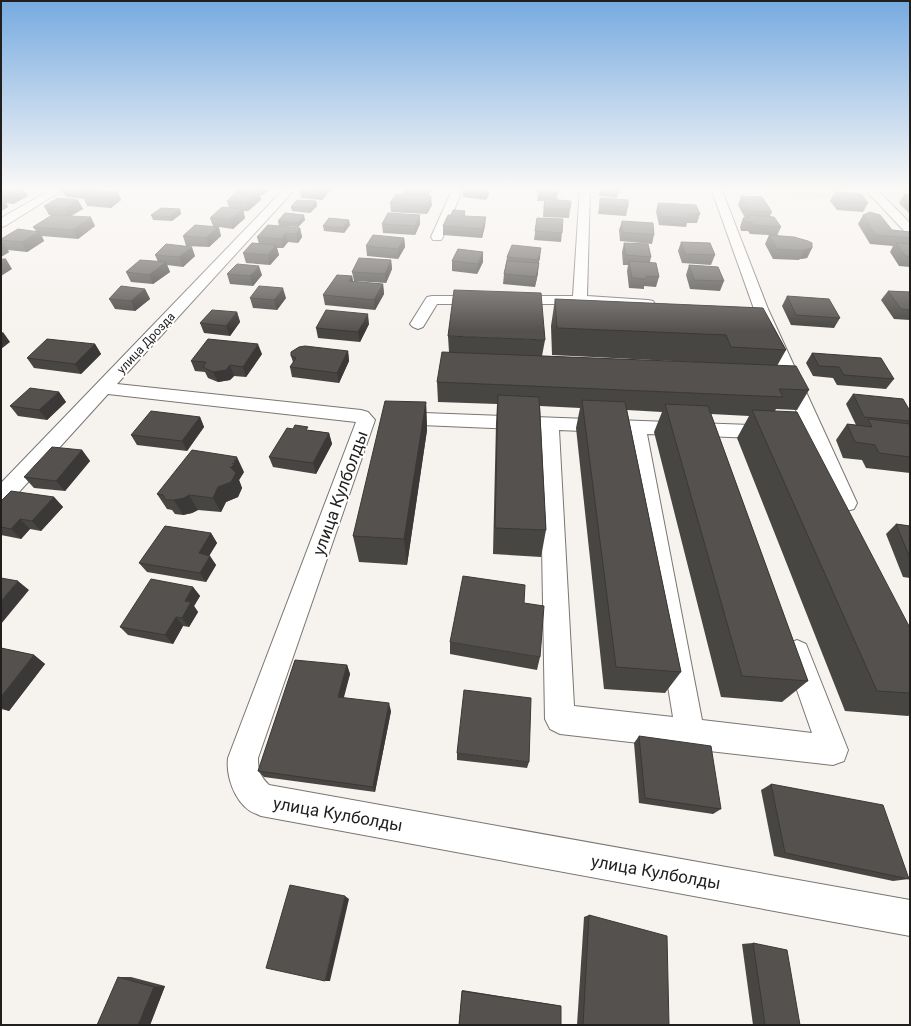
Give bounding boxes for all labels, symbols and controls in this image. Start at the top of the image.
street label: улица Дрозда [114,310,178,376]
street label: улица Кулболды [308,428,372,558]
street label: улица Кулболды [272,793,404,835]
street label: улица Кулболды [590,851,722,893]

